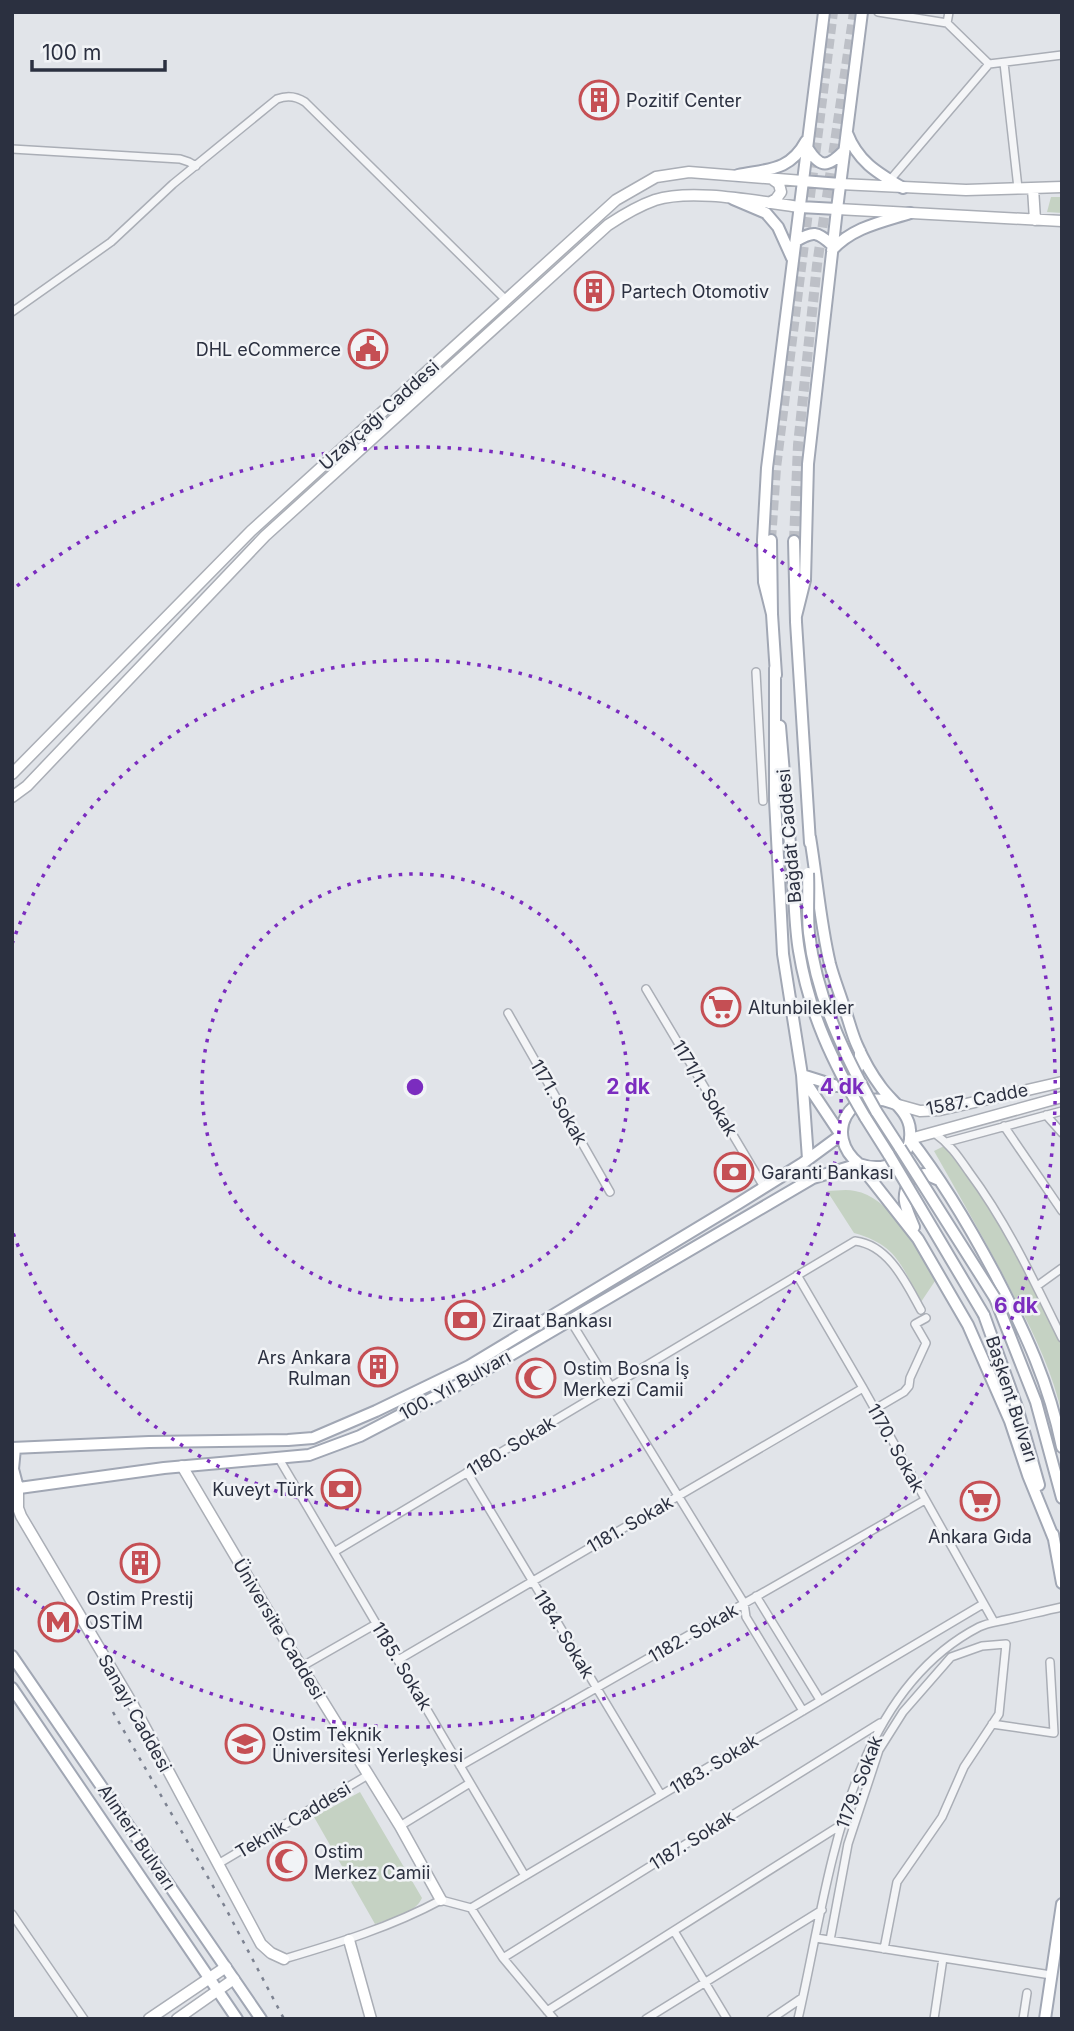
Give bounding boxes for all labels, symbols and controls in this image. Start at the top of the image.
scale bar [32,28,164,72]
text: 100 m [42,40,101,65]
building icon: Pozitif Center [578,79,620,121]
place label: Pozitif Center [626,90,742,111]
building icon: Partech Otomotiv [573,270,615,312]
place label: Partech Otomotiv [621,281,769,302]
public building icon: DHL eCommerce [347,328,389,370]
place label: DHL eCommerce [196,339,341,360]
street label: Uzayçağı Caddesi [315,356,443,474]
street label: Bağdat Caddesi [773,768,805,904]
supermarket icon: Altunbilekler [700,986,742,1028]
place label: Altunbilekler [748,997,854,1018]
street label: 1171/1. Sokak [668,1036,742,1140]
street label: 1171. Sokak [526,1056,592,1148]
text: 2 dk [606,1074,651,1099]
text: 4 dk [820,1074,865,1099]
centre of rings [403,1075,427,1099]
street label: 1587. Cadde [924,1079,1030,1119]
bank icon: Garanti Bankası [713,1151,755,1193]
place label: Garanti Bankası [761,1162,894,1183]
text: 6 dk [994,1293,1039,1318]
bank icon: Ziraat Bankası [444,1299,486,1341]
place label: Ziraat Bankası [492,1310,612,1331]
street label: Başkent Bulvarı [982,1333,1042,1465]
building icon: Ars Ankara Rulman [357,1346,399,1388]
street label: 100. Yıl Bulvarı [396,1346,514,1424]
place label: Ars Ankara Rulman [257,1347,351,1389]
mosque icon: Ostim Bosna İş Merkezi Camii [515,1357,557,1399]
place label: Ostim Bosna İş Merkezi Camii [563,1357,690,1400]
street label: 1170. Sokak [863,1400,929,1496]
street label: 1180. Sokak [463,1411,559,1481]
bank icon: Kuveyt Türk [320,1468,362,1510]
place label: Kuveyt Türk [212,1479,314,1500]
supermarket icon: Ankara Gıda [959,1480,1001,1522]
street label: 1181. Sokak [583,1491,677,1557]
place label: Ankara Gıda [928,1526,1032,1547]
building icon: Ostim Prestij [119,1542,161,1584]
street label: Üniversite Caddesi [229,1554,330,1703]
street label: 1184. Sokak [529,1586,599,1682]
place label: Ostim Prestij [87,1588,193,1609]
street label: 1182. Sokak [645,1599,741,1667]
metro station icon: OSTİM [37,1601,79,1643]
place label: OSTİM [85,1611,143,1633]
street label: 1185. Sokak [368,1618,436,1714]
street label: Sanayi Caddesi [94,1650,176,1776]
school or university icon: Ostim Teknik Üniversitesi Yerleşkesi [224,1723,266,1765]
place label: Ostim Teknik Üniversitesi Yerleşkesi [272,1724,463,1766]
street label: 1183. Sokak [666,1729,762,1798]
street label: 1179. Sokak [832,1732,886,1831]
street label: Teknik Caddesi [232,1777,354,1863]
street label: Alınteri Bulvarı [94,1780,180,1894]
street label: 1187. Sokak [646,1806,738,1874]
mosque icon: Ostim Merkez Camii [266,1840,308,1882]
place label: Ostim Merkez Camii [314,1841,430,1883]

